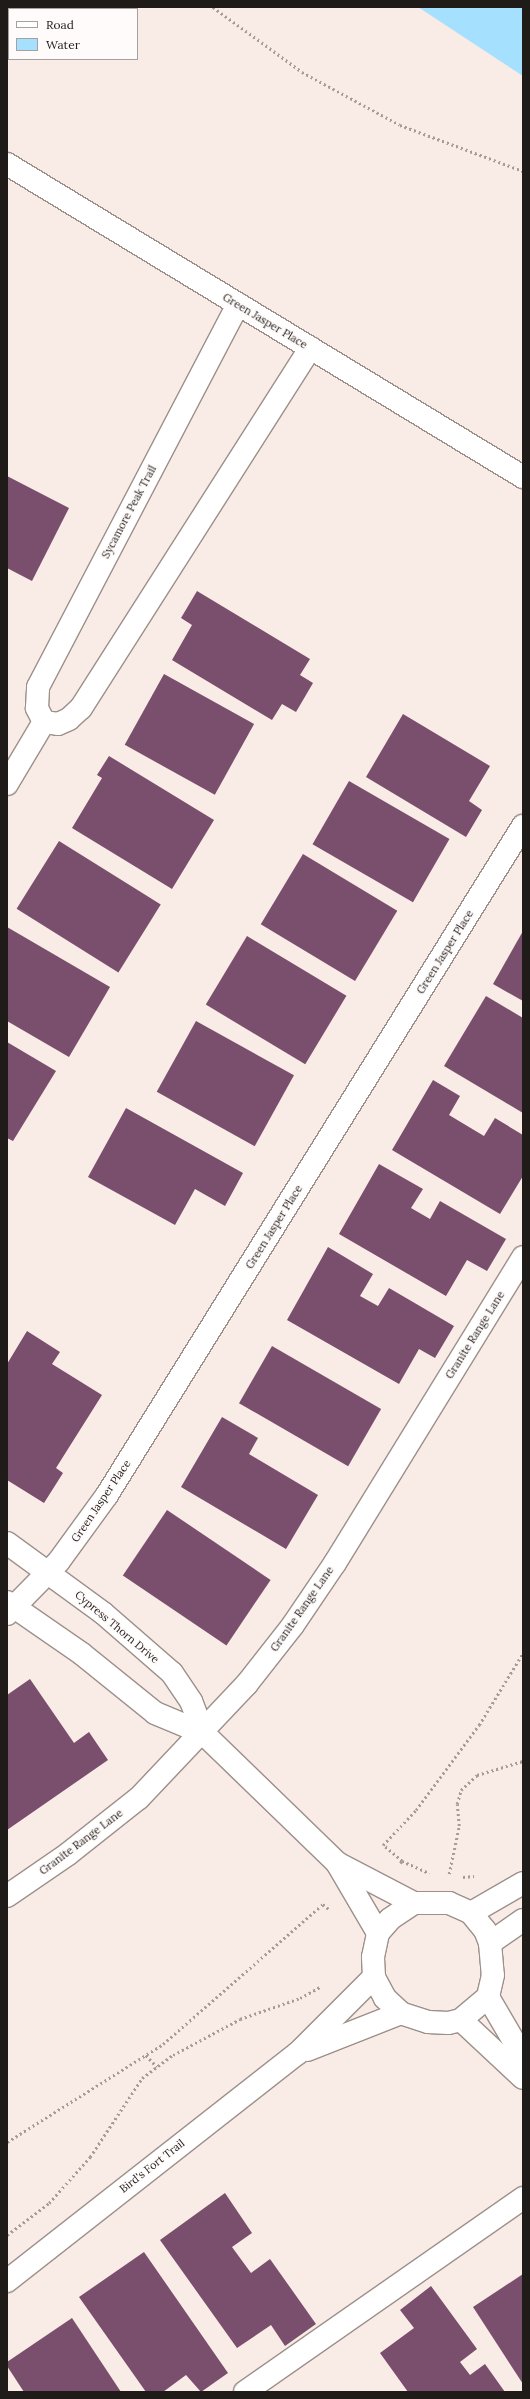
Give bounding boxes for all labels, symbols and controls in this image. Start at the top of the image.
legend [8,8,138,60]
text: Road [46,17,74,32]
text: Water [46,37,80,52]
street label: Green Jasper Place [220,291,310,351]
street label: Sycamore Peak Trail [99,463,159,561]
street label: Green Jasper Place [414,908,476,996]
street label: Green Jasper Place [243,1183,305,1271]
street label: Granite Range Lane [443,1289,507,1381]
street label: Green Jasper Place [69,1457,133,1545]
street label: Granite Range Lane [268,1564,336,1654]
street label: Cypress Thorn Drive [72,1588,162,1666]
street label: Granite Range Lane [37,1806,125,1878]
street label: Bird's Fort Trail [117,2136,187,2196]

